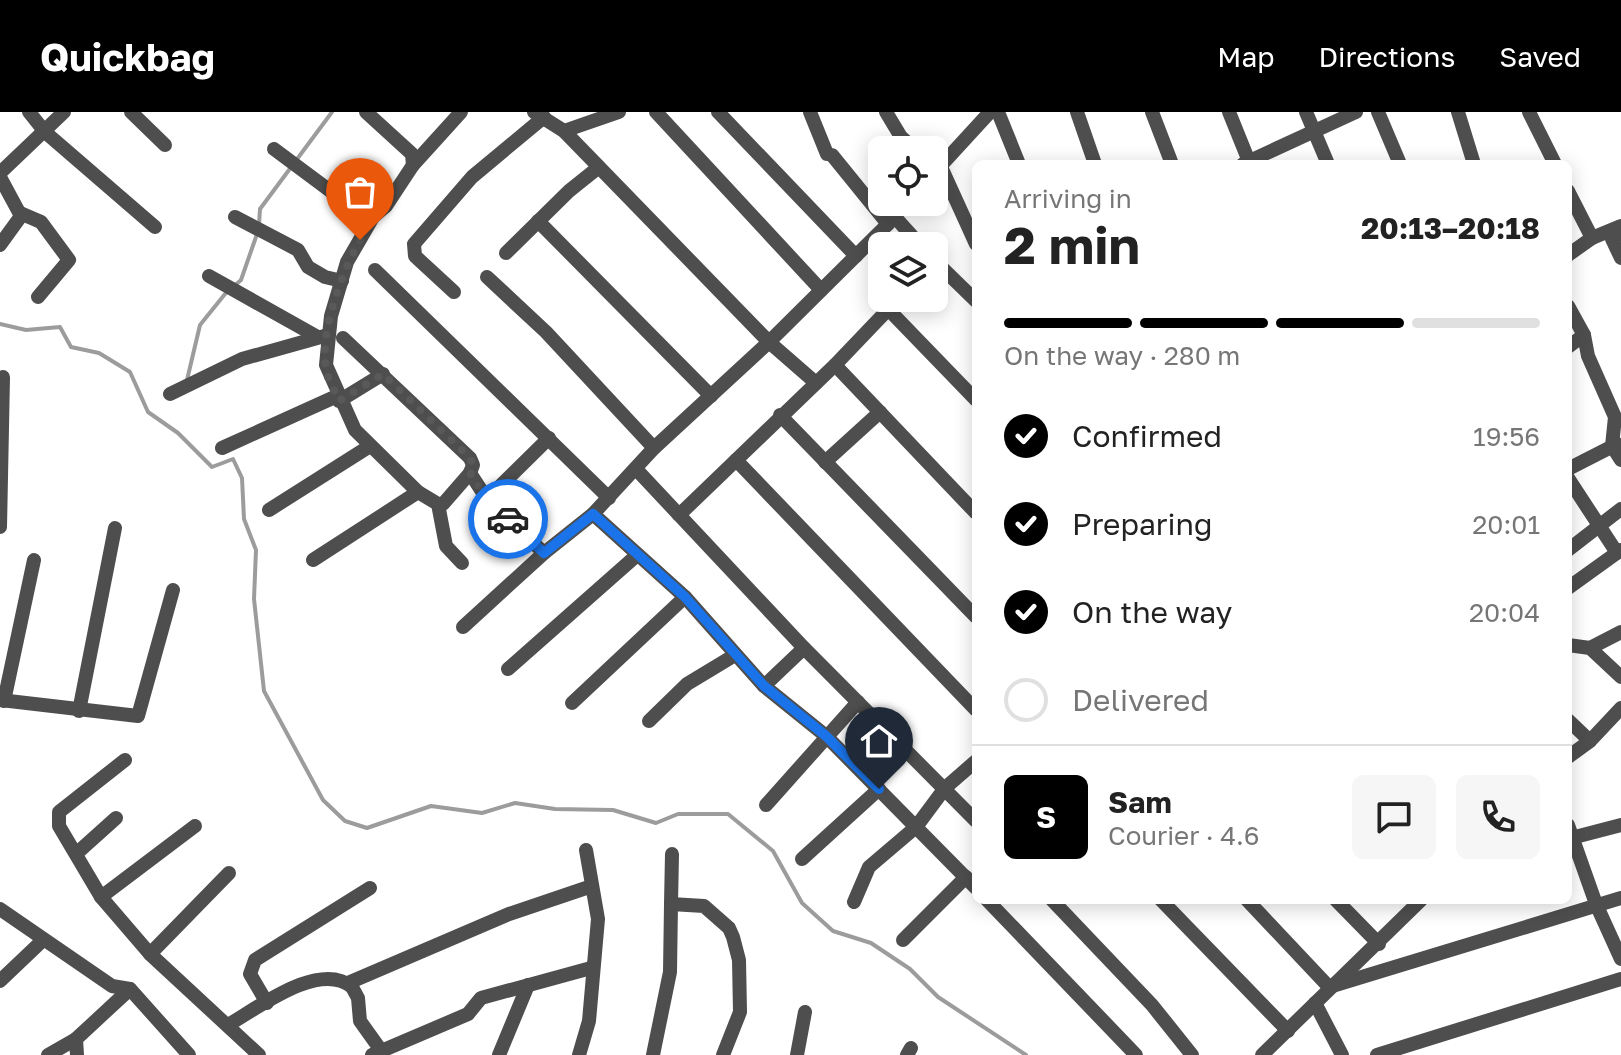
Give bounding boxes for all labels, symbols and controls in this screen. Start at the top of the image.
text: Quickbag [40,34,215,79]
text: Map [1217,40,1274,73]
text: Directions [1318,40,1455,73]
text: Saved [1499,40,1581,73]
map controls [868,136,948,312]
button: locate [868,136,948,216]
pin [326,158,394,240]
icon: bag [338,170,382,214]
text: Arriving in [1004,183,1132,214]
text: 20:13–20:18 [1361,210,1540,246]
text: 2 min [1004,213,1140,275]
button: layers [868,232,948,312]
text: On the way · 280 m [1004,340,1240,371]
icon: check [1004,414,1048,458]
text: Confirmed [1072,418,1222,454]
text: 19:56 [1473,421,1540,452]
courier [468,479,548,559]
icon: car [486,497,530,541]
icon: check [1004,502,1048,546]
text: Preparing [1072,506,1213,542]
text: 20:01 [1472,509,1540,540]
icon: check [1004,590,1048,634]
text: On the way [1072,594,1232,630]
text: 20:04 [1469,597,1540,628]
text: Delivered [1072,682,1209,718]
pin [845,707,913,789]
icon: home [857,719,901,763]
button: chat [1352,775,1436,859]
button: phone [1456,775,1540,859]
text: Sam [1108,784,1172,820]
text: S [1036,799,1056,835]
text: Courier · 4.6 [1108,820,1260,851]

